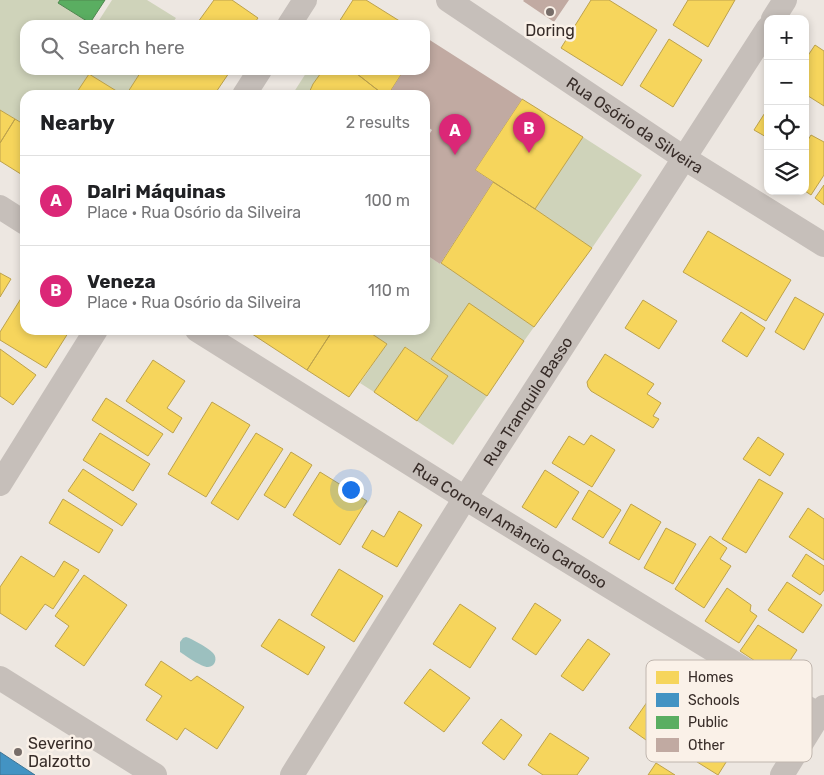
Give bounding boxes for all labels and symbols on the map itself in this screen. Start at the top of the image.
marker: Doring [544,6,556,18]
place label: Doring [525,21,575,40]
street label: Rua Osório da Silveira [563,73,707,177]
pin: B [513,112,545,153]
pin: A [439,114,471,155]
street label: Rua Tranquilo Basso [479,333,576,469]
street label: Rua Coronel Amâncio Cardoso [409,458,611,592]
your location [338,477,364,503]
legend [646,660,812,762]
text: Homes [688,669,733,686]
text: Schools [688,692,740,709]
text: Public [688,714,729,731]
place label: Severino Dalzotto [28,734,93,771]
text: Other [688,737,725,754]
marker: Severino Dalzotto [12,746,24,758]

